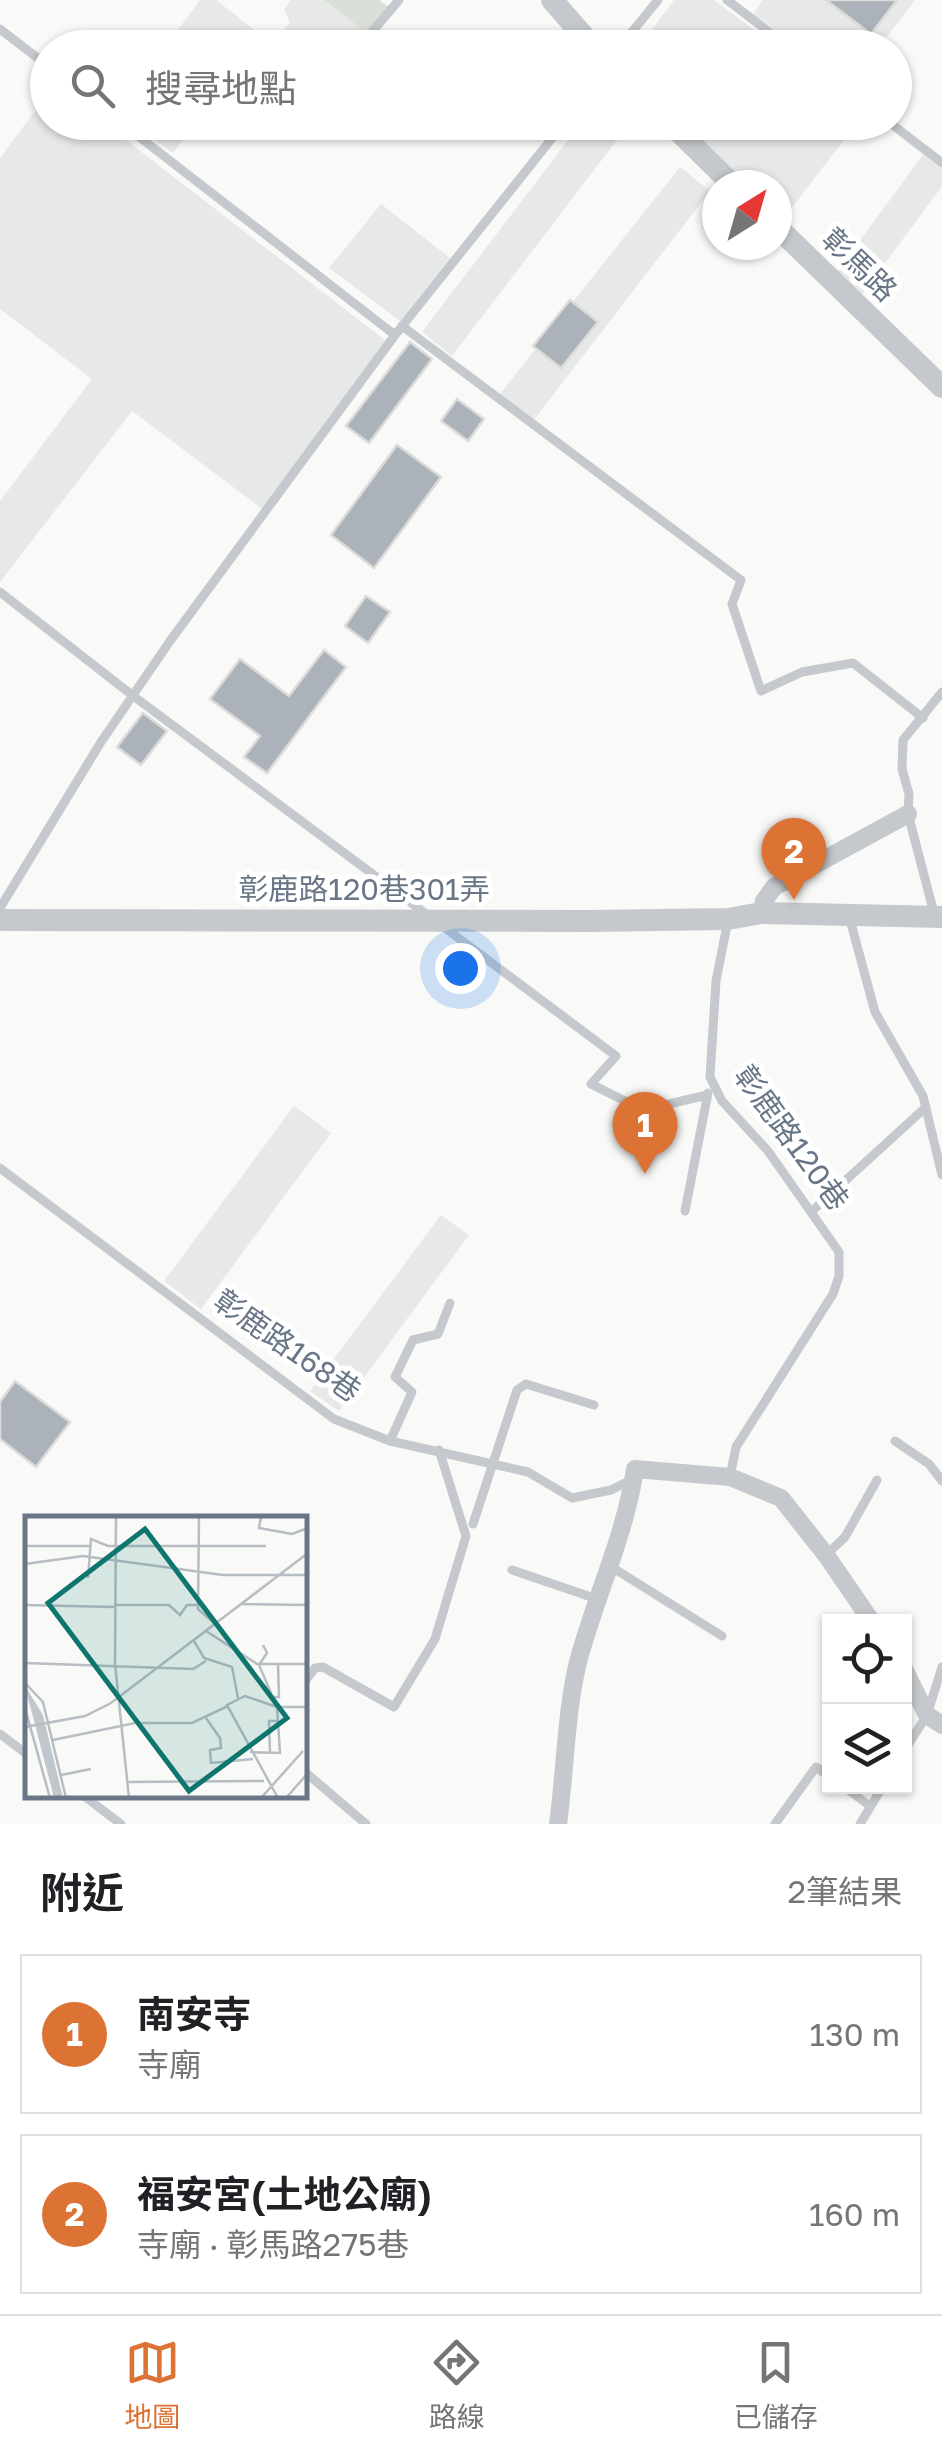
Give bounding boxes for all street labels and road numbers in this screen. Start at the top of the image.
street label: 彰馬路 [815,220,905,308]
street label: 彰鹿路120巷301弄 [238,871,490,907]
street label: 彰鹿路120巷 [727,1058,856,1217]
street label: 彰鹿路168巷 [207,1281,368,1409]

